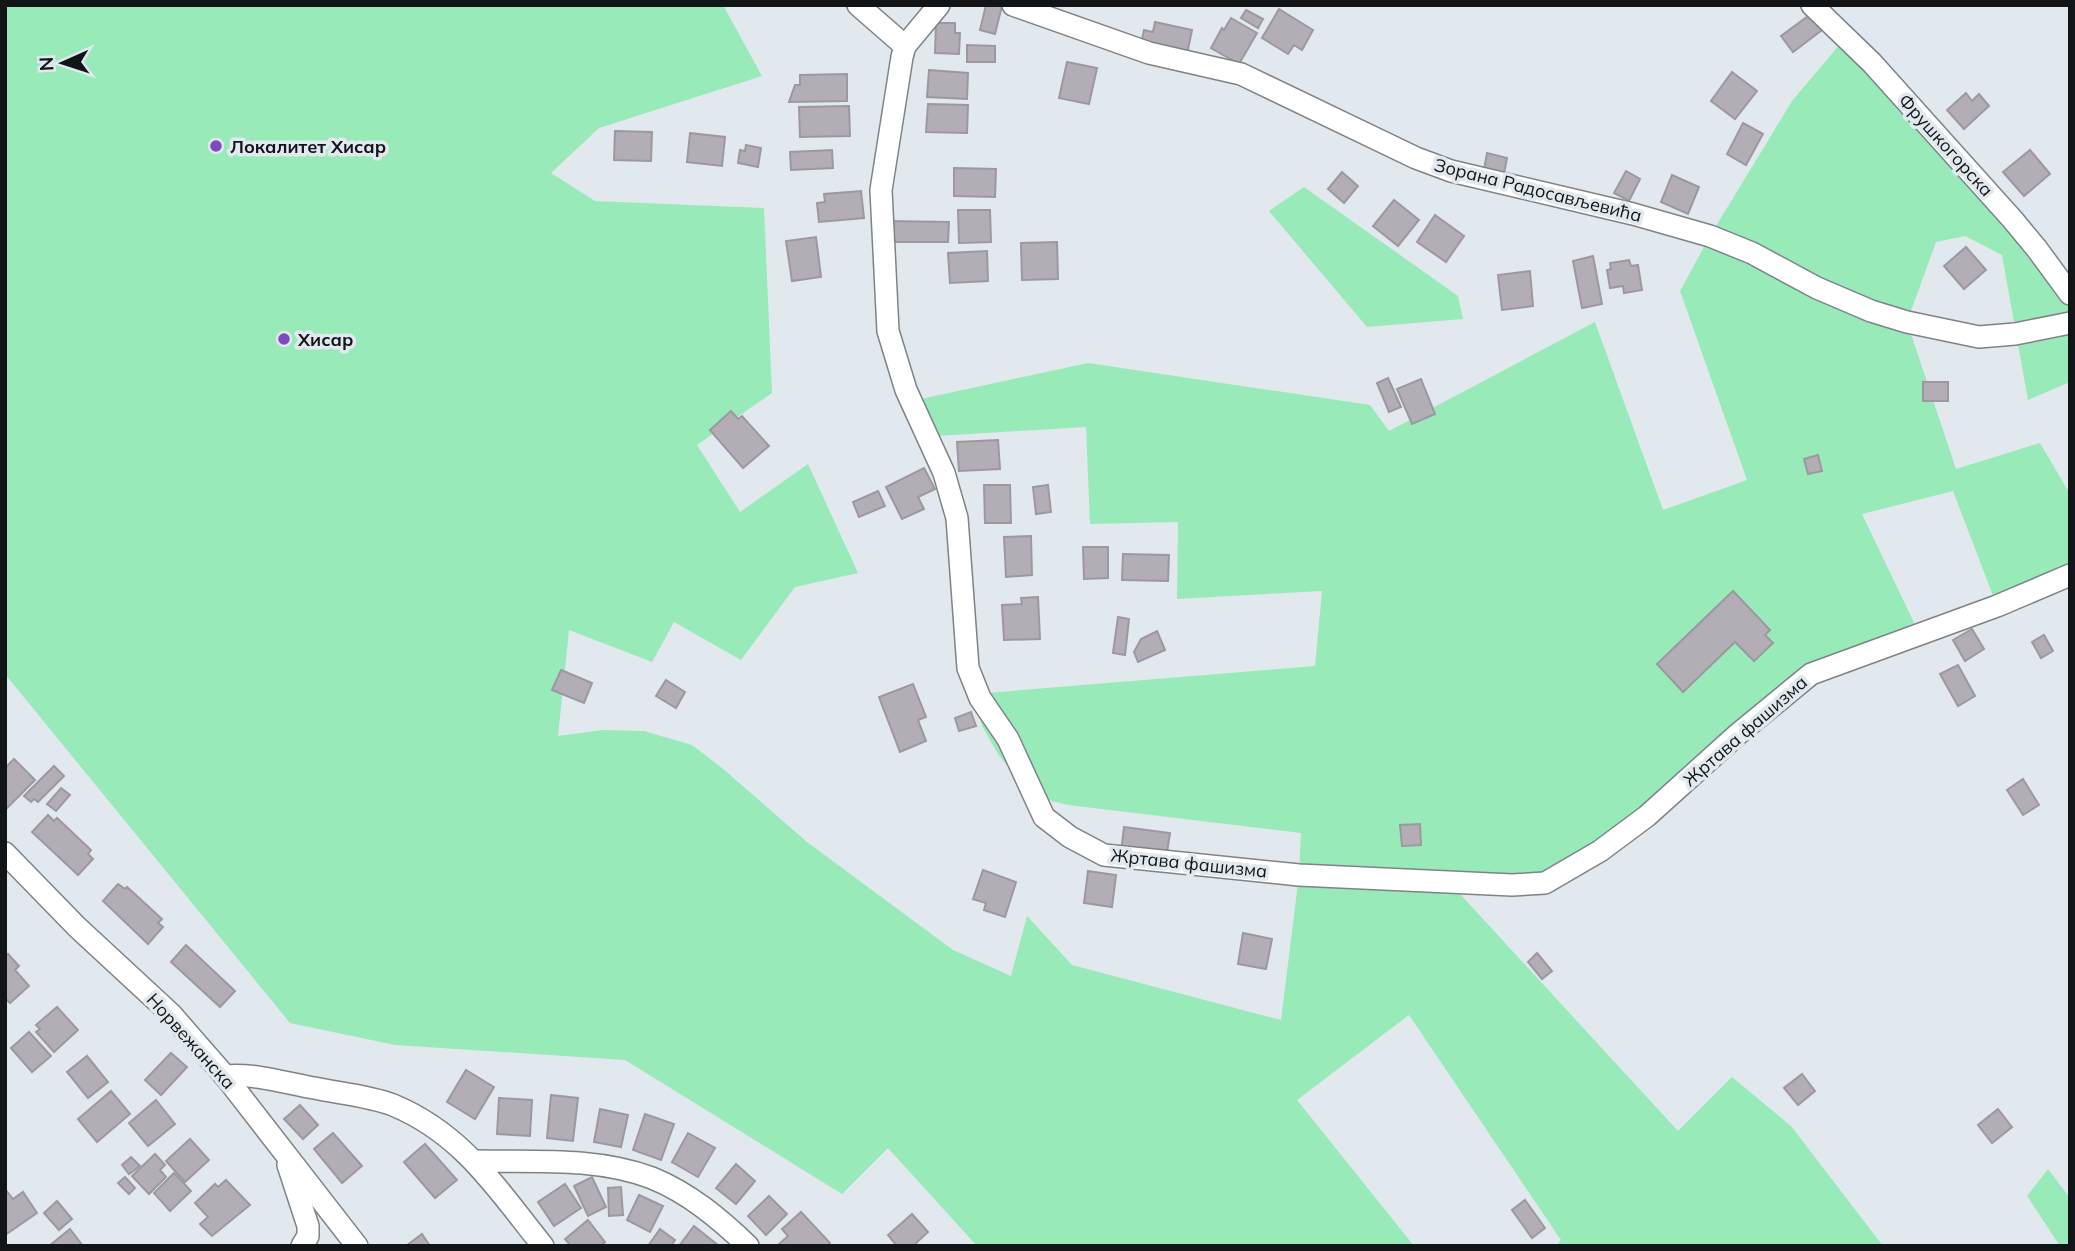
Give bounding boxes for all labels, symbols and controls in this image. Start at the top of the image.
north arrow [28,28,98,98]
text: N [34,56,58,72]
street label: Фрушкогорска [1894,89,1998,201]
place label: Локалитет Хисар [230,135,386,158]
marker: Локалитет Хисар [208,138,224,154]
street label: Зорана Радосављевића [1432,153,1644,227]
place label: Хисар [297,328,353,351]
marker: Хисар [276,331,292,347]
street label: Жртава фашизма [1678,671,1812,791]
street label: Жртава фашизма [1110,843,1268,883]
street label: Норвежанска [142,988,240,1094]

